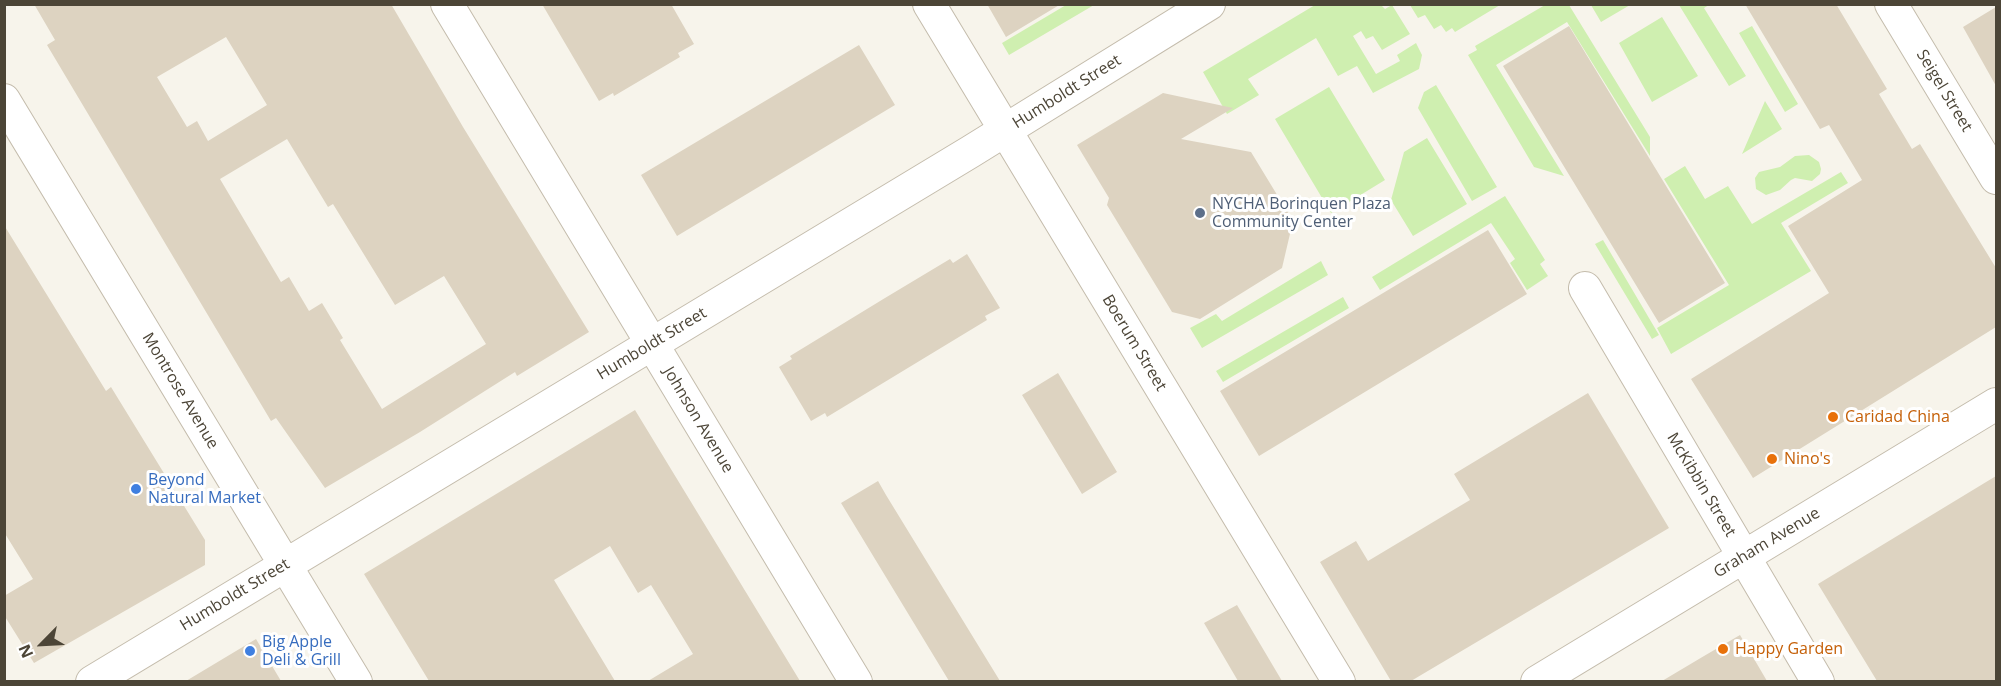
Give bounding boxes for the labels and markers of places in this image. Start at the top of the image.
place label: NYCHA Borinquen Plaza Community Center [1212,194,1391,232]
marker: NYCHA Borinquen Plaza Community Center [1193,206,1207,220]
place label: Caridad China [1845,407,1950,427]
marker: Caridad China [1826,410,1840,424]
place label: Nino's [1784,449,1831,469]
marker: Nino's [1765,452,1779,466]
place label: Beyond Natural Market [148,470,261,508]
marker: Beyond Natural Market [129,482,143,496]
place label: Big Apple Deli & Grill [262,632,341,670]
place label: Happy Garden [1735,639,1843,659]
marker: Happy Garden [1716,642,1730,656]
marker: Big Apple Deli & Grill [243,644,257,658]

